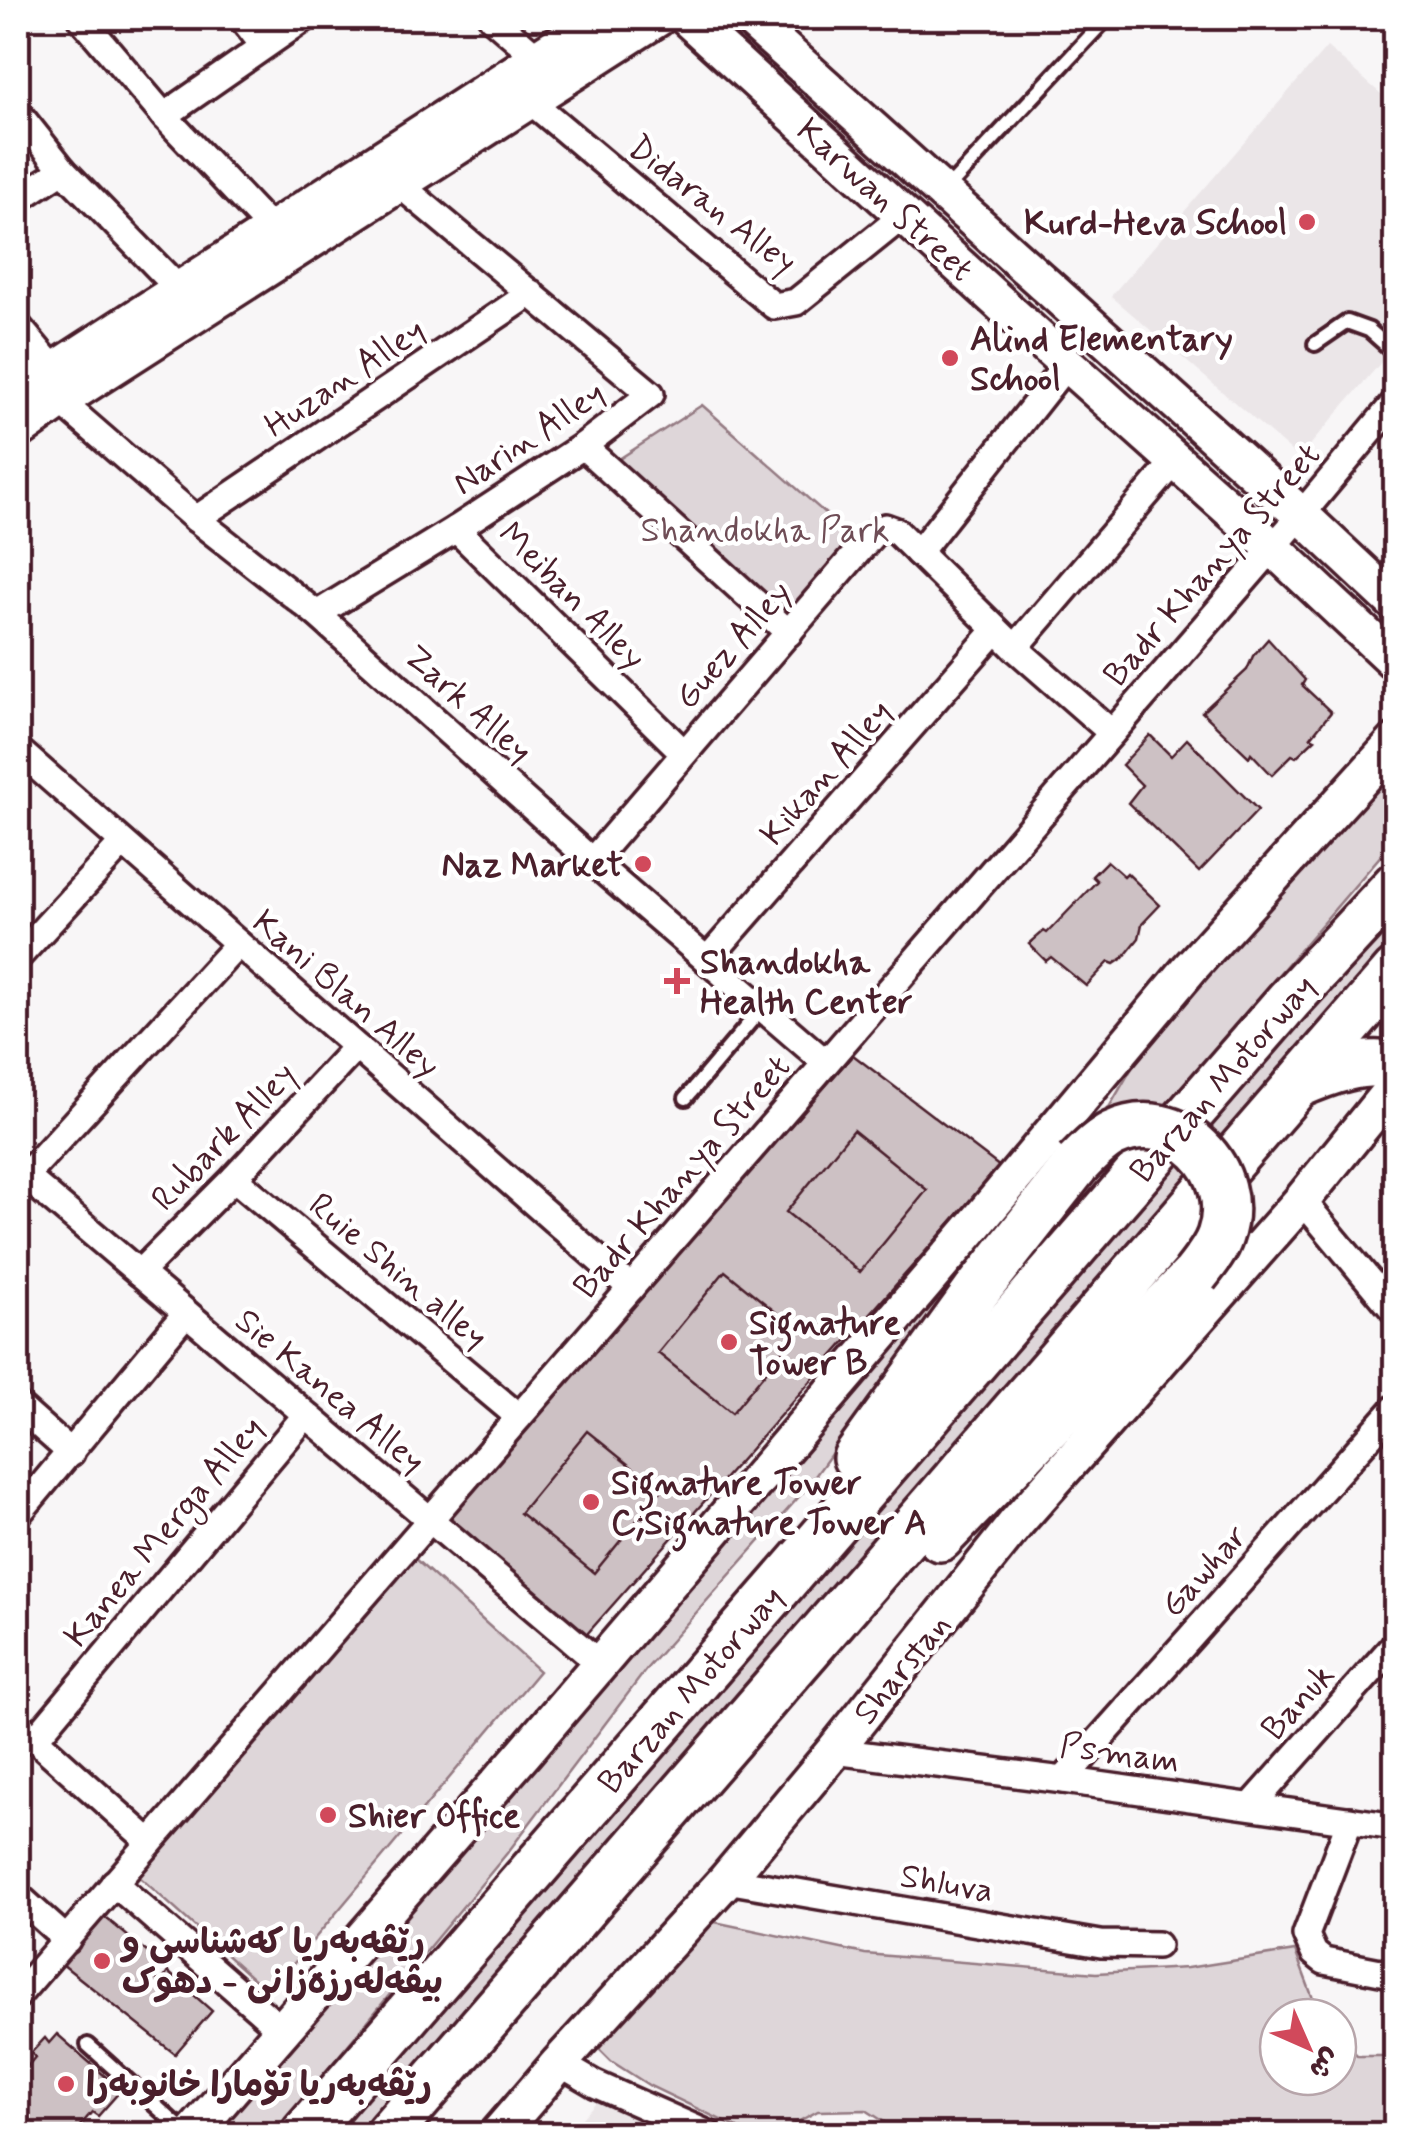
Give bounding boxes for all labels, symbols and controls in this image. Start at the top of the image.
street label: Karwan Street [786,109,983,292]
street label: Didaran Alley [618,125,806,286]
place label: Kurd-Heva School [1024,201,1287,247]
marker: Kurd-Heva School [1296,211,1318,233]
street label: Huzan Alley [256,308,435,449]
place label: Alind Elementary School [970,317,1233,403]
marker: Alind Elementary School [939,347,961,369]
street label: Narin Alley [444,371,614,506]
street label: Badr Khanya Street [1094,434,1331,697]
park label: Shandokha Park [641,508,890,554]
street label: Meiban Alley [488,512,656,680]
street label: Guez Alley [665,571,802,719]
street label: Zark Alley [394,635,542,774]
street label: Kikan Alley [750,690,903,856]
place label: Naz Market [442,843,623,889]
marker: Naz Market [632,853,654,875]
street label: Kani Blan Alley [242,900,449,1089]
place label: Shandokha Health Center [700,940,913,1026]
street label: Barzan Motorway [1120,965,1327,1193]
marker: Shandokha Health Center [664,968,690,994]
street label: Badr Khanya Street [564,1046,801,1309]
street label: Rubark Alley [142,1053,307,1222]
street label: Ruie Shin alley [298,1183,497,1360]
street label: Sie Kanea Alley [225,1298,434,1485]
place label: Signature Tower B [749,1301,901,1387]
marker: Signature Tower B [718,1331,740,1353]
street label: Kanea Merga Alley [54,1407,277,1659]
place label: Signature Tower C;Signature Tower A [611,1461,927,1552]
marker: Signature Tower C;Signature Tower A [580,1491,602,1513]
street label: Gawhar [1151,1515,1258,1628]
street label: Barzan Motorway [588,1576,795,1804]
street label: Sharstan [843,1604,962,1735]
street label: Banuk [1251,1654,1345,1751]
street label: Psmam [1057,1723,1183,1785]
place label: Shier Office [348,1794,520,1840]
marker: Shier Office [317,1804,339,1826]
street label: Shluva [896,1853,997,1915]
place label: رێڤەبەریا کەشناسی و بیڤەلەرزەزانی - دهوک [119,1920,443,2006]
marker: رێڤەبەریا کەشناسی و بیڤەلەرزەزانی - دهوک [91,1950,113,1972]
north arrow [1258,1997,1358,2097]
text: ش [1300,2039,1348,2087]
place label: رێڤەبەریا تۆمارا خانوبەرا [86,2063,432,2109]
marker: رێڤەبەریا تۆمارا خانوبەرا [55,2073,77,2095]

